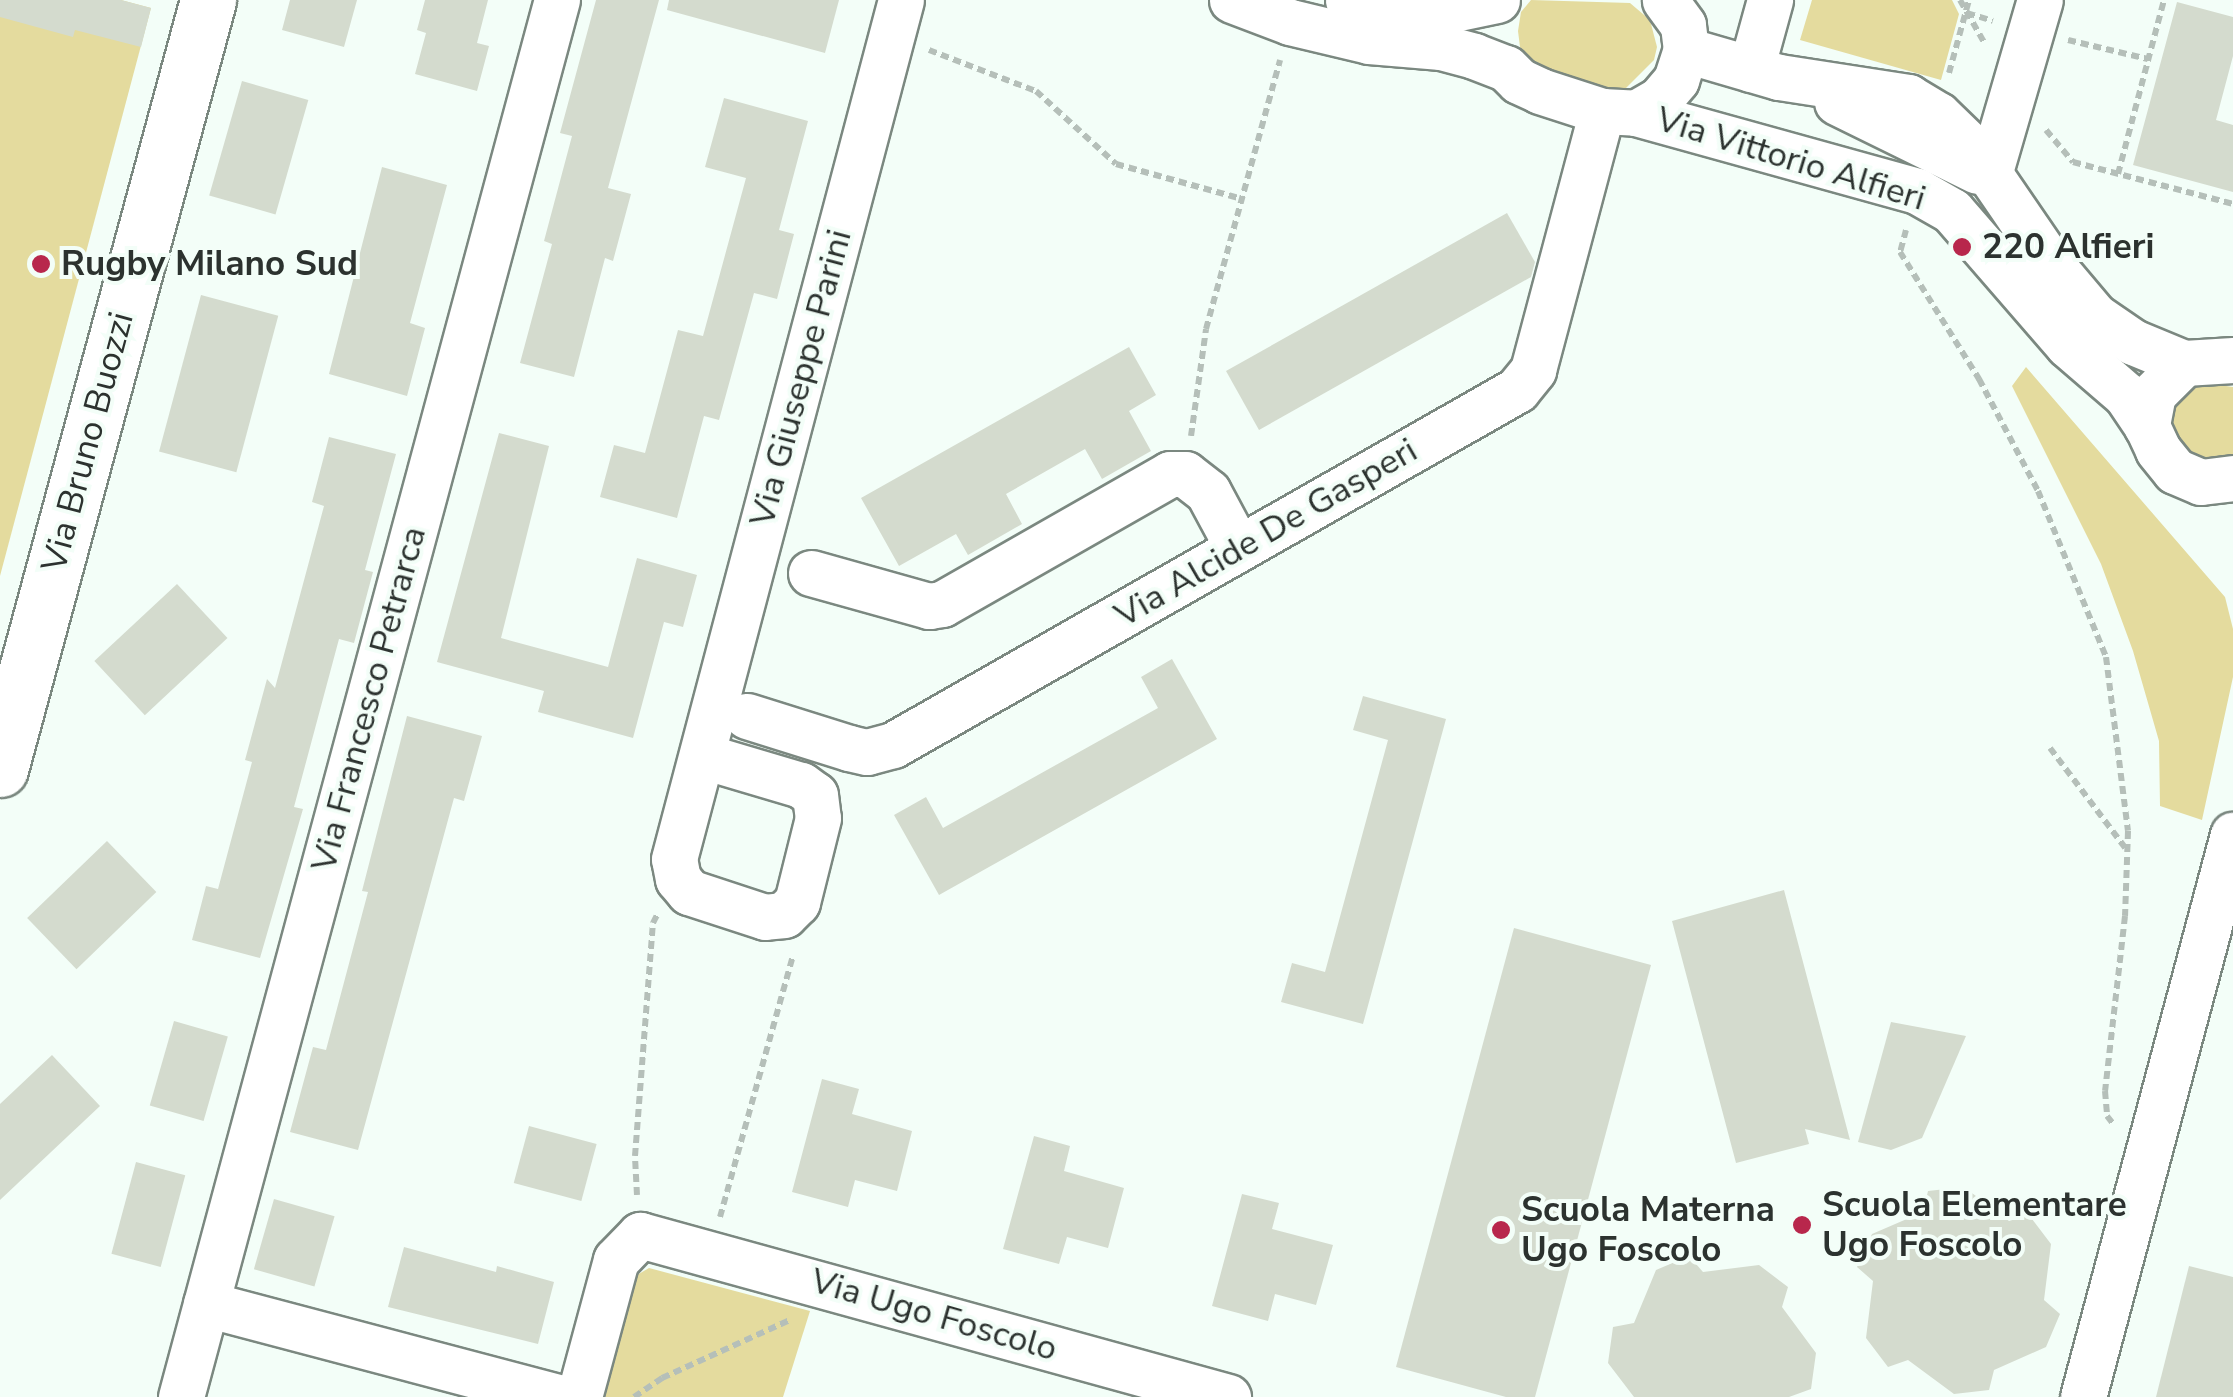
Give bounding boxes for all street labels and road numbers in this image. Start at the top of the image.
street label: Via Vittorio Alfieri [1652,98,1930,220]
street label: Via Giuseppe Parini [741,225,861,531]
street label: Via Bruno Buozzi [33,308,143,576]
street label: Via Alcide De Gasperi [1107,429,1425,637]
street label: Via Francesco Petrarca [303,522,435,876]
street label: Via Ugo Foscolo [806,1260,1062,1370]

